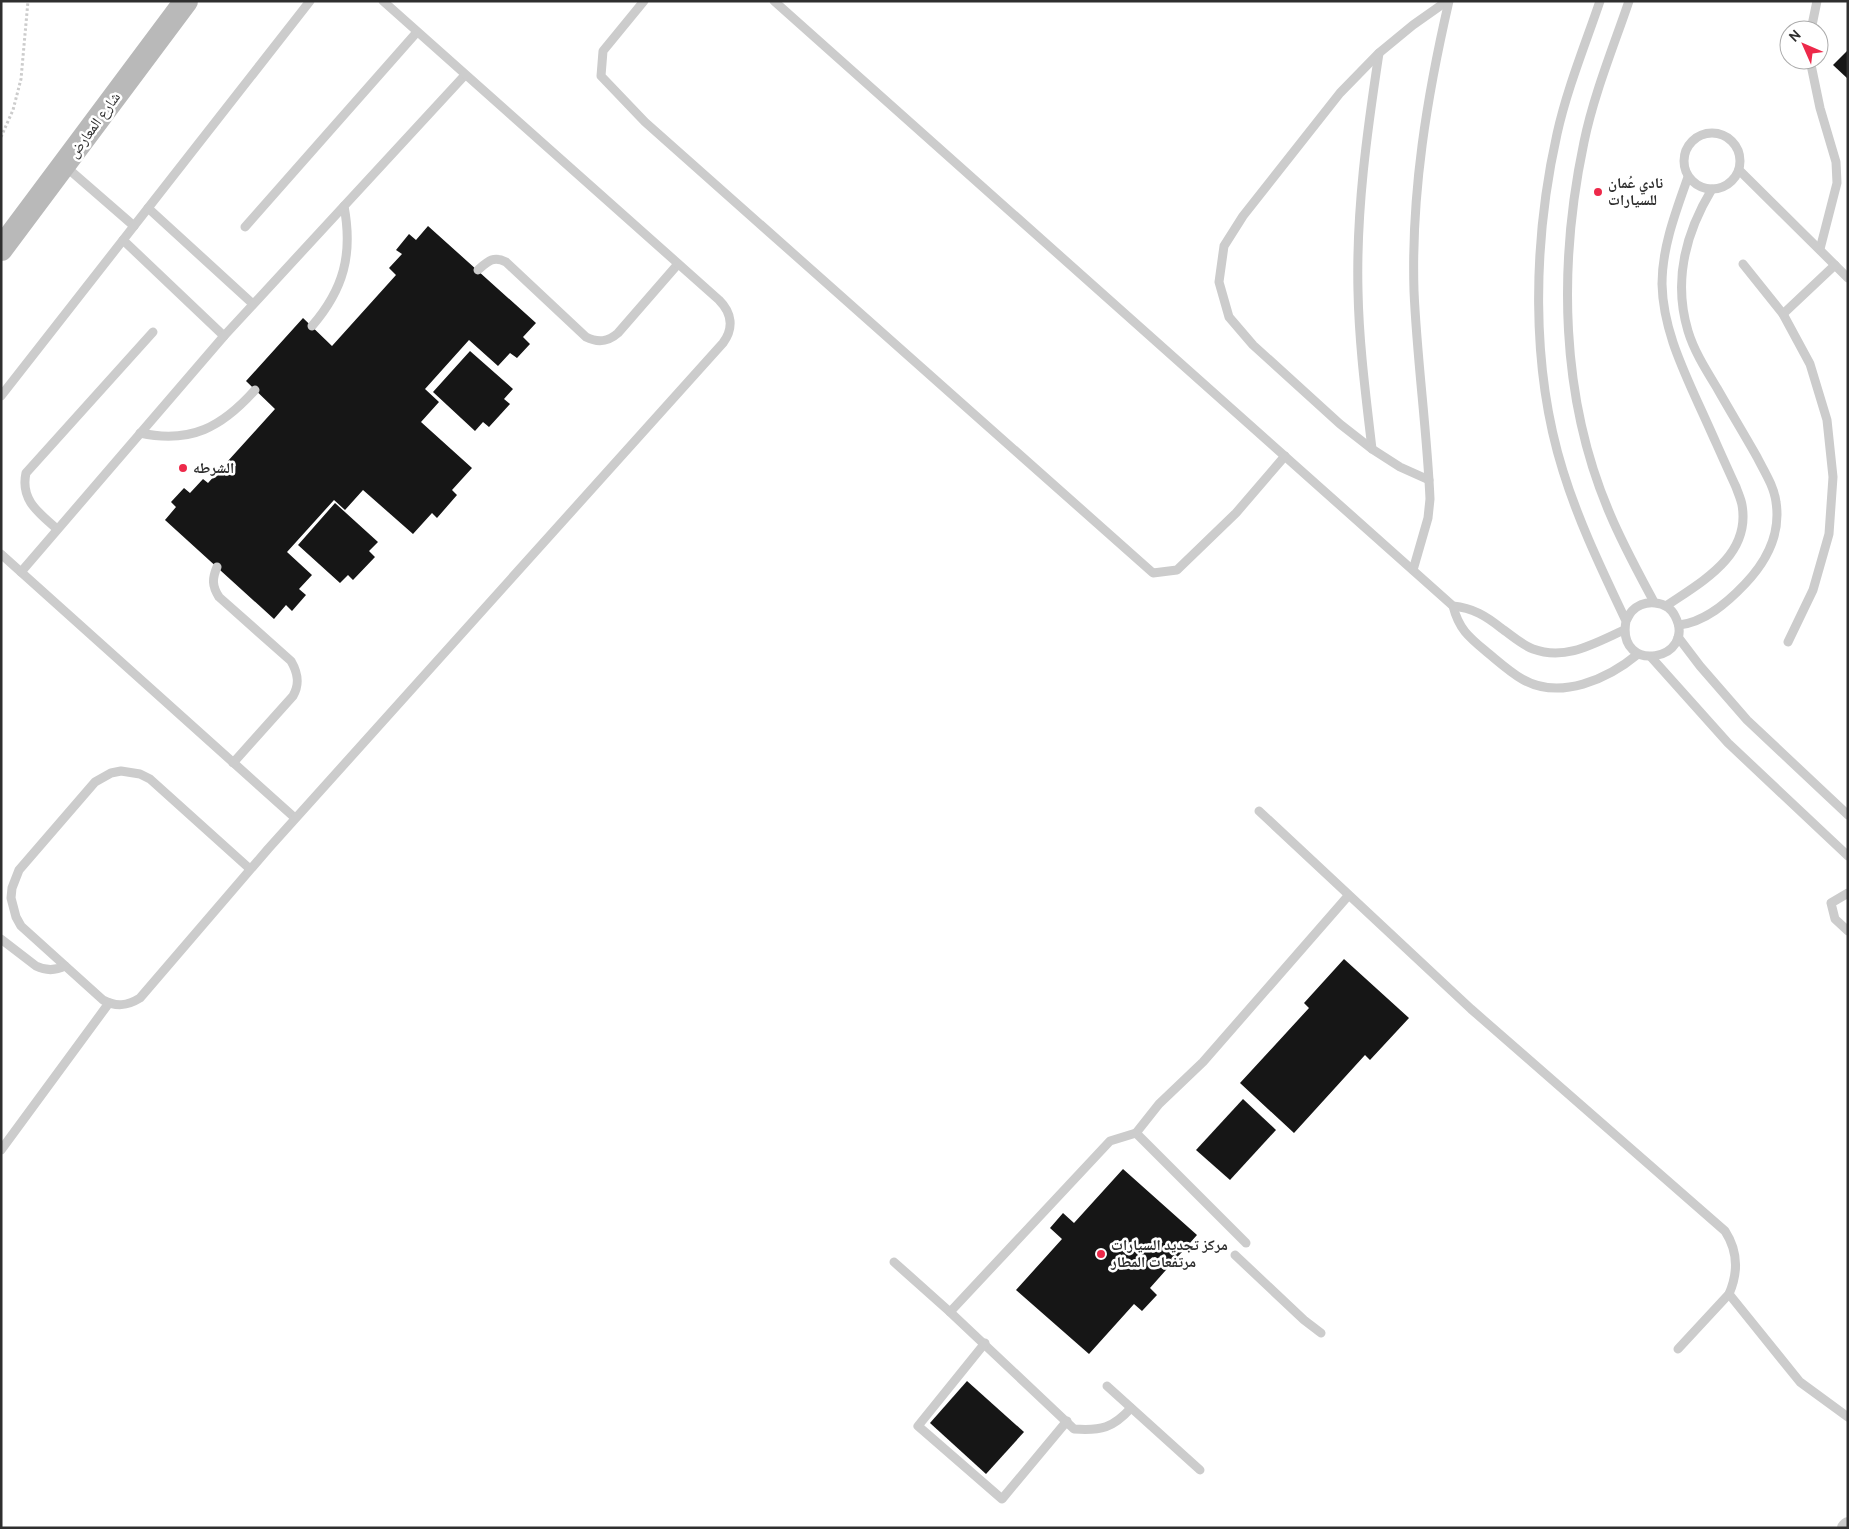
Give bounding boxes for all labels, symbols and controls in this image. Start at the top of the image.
north arrow [1779,20,1829,70]
text: N [1785,26,1805,46]
street label: شارع المعارض [64,88,125,162]
place label: نادي عُمان للسيارات [1608,174,1663,209]
marker: نادي عُمان للسيارات [1592,186,1604,198]
place label: الشرطه [193,459,234,477]
marker: الشرطه [177,462,189,474]
place label: مركز تجديد السيارات مرتفعات المطار [1110,1236,1228,1271]
marker: مركز تجديد السيارات مرتفعات المطار [1095,1248,1107,1260]

